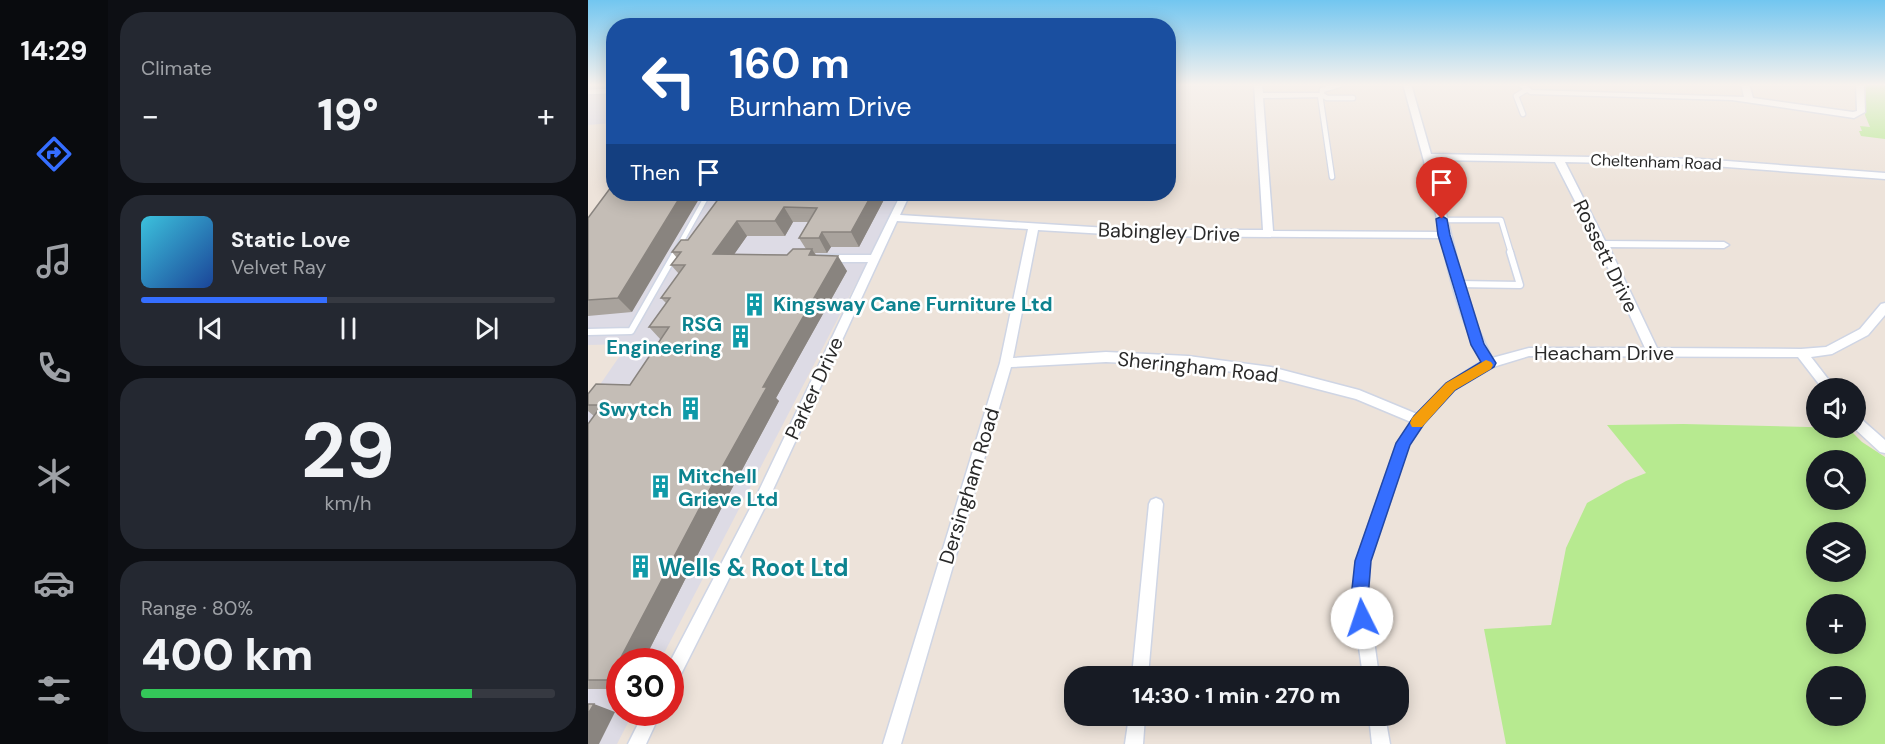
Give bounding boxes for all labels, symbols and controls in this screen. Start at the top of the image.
text: 14:29 [21,33,87,68]
text: 160 m [729,36,850,91]
icon: left [630,42,708,120]
text: Climate [141,55,212,81]
text: 19° [317,85,379,144]
text: Burnham Drive [729,89,912,124]
text: − [141,94,159,137]
text: + [537,94,555,137]
icon: directions [33,133,75,175]
street label: Cheltenham Road [1590,149,1722,175]
icon: arrive [692,156,725,189]
pin [1416,157,1467,219]
text: Then [630,158,680,187]
icon: arrive [1425,166,1458,199]
street label: Rossett Drive [1567,195,1645,317]
street label: Babingley Drive [1098,217,1240,247]
text: Static Love [231,225,351,254]
icon: music [33,240,75,282]
text: Velvet Ray [231,254,326,280]
building icon: Kingsway Cane Furniture Ltd [742,291,768,317]
place label: Kingsway Cane Furniture Ltd [773,291,1053,317]
place label: RSG Engineering [606,311,722,360]
icon: previous [194,312,227,345]
icon: pause [332,312,365,345]
icon: next [470,312,503,345]
building icon: RSG Engineering [727,323,753,349]
street label: Parker Drive [779,333,849,443]
street label: Heacham Drive [1534,340,1674,366]
street label: Sheringham Road [1116,346,1280,388]
icon: phone [33,347,75,389]
map controls [1806,378,1866,726]
button: sound [1806,378,1866,438]
place label: Swytch [599,396,672,422]
building icon: Swytch [677,396,703,422]
text: 29 [301,400,395,501]
street label: Dersingham Road [933,405,1005,567]
button: search [1806,450,1866,510]
icon: climate [33,455,75,497]
place label: Mitchell Grieve Ltd [678,463,778,512]
building icon: Mitchell Grieve Ltd [647,474,673,500]
text: km/h [324,490,372,516]
button: layers [1806,522,1866,582]
place label: Wells & Root Ltd [658,552,848,583]
building icon: Wells & Root Ltd [627,554,653,580]
icon: car [33,562,75,604]
position arrow [1330,586,1394,650]
button: + [1806,594,1866,654]
text: Range · 80% [141,595,253,621]
text: 400 km [141,625,313,684]
speed limit sign: 30 [606,648,684,726]
button: − [1806,666,1866,726]
icon: filters [33,669,75,711]
text: 14:30 · 1 min · 270 m [1132,681,1341,710]

